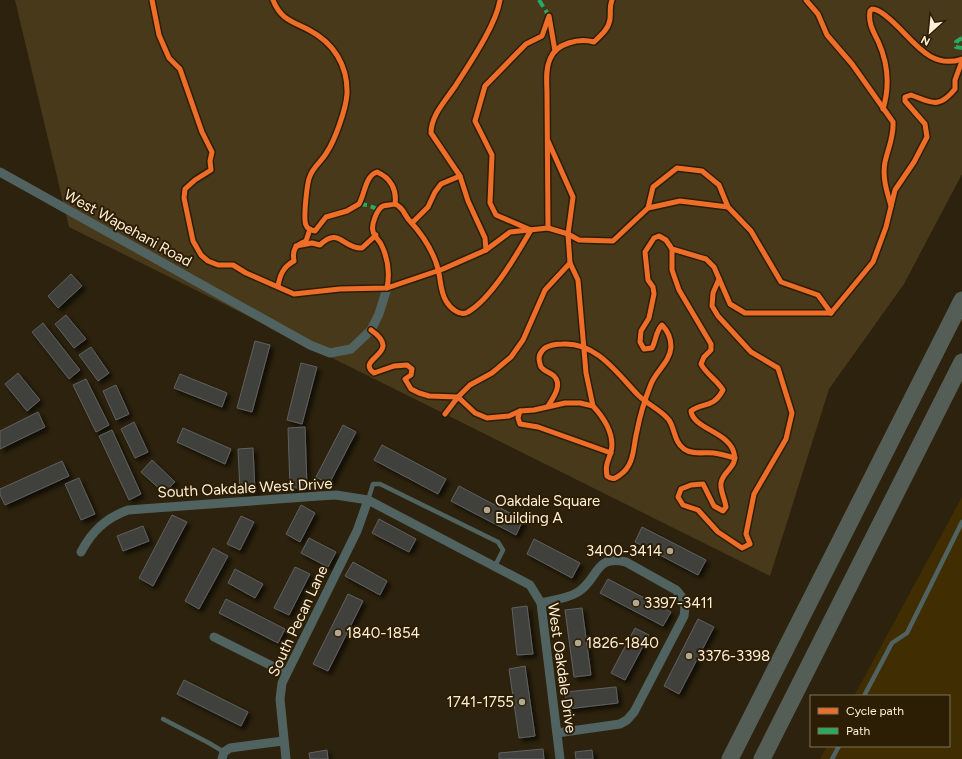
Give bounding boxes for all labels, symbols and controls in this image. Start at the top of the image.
north arrow [910,12,950,52]
text: N [919,33,932,48]
street label: West Wapehani Road [61,185,195,271]
street label: South Oakdale West Drive [157,474,333,502]
place label: Oakdale Square Building A [495,492,600,527]
marker: Oakdale Square Building A [482,505,492,515]
place label: 3400-3414 [586,542,662,560]
marker: 3400-3414 [665,546,675,556]
street label: South Pecan Lane [264,563,332,679]
place label: 3397-3411 [644,594,713,612]
marker: 3397-3411 [631,598,641,608]
street label: West Oakdale Drive [544,602,580,734]
place label: 1840-1854 [346,624,420,642]
marker: 1840-1854 [333,628,343,638]
place label: 1826-1840 [586,634,659,652]
marker: 1826-1840 [573,638,583,648]
place label: 3376-3398 [697,647,770,665]
marker: 3376-3398 [684,651,694,661]
place label: 1741-1755 [446,693,514,711]
legend [810,695,950,747]
marker: 1741-1755 [517,697,527,707]
text: Cycle path [846,704,904,718]
text: Path [846,724,870,738]

